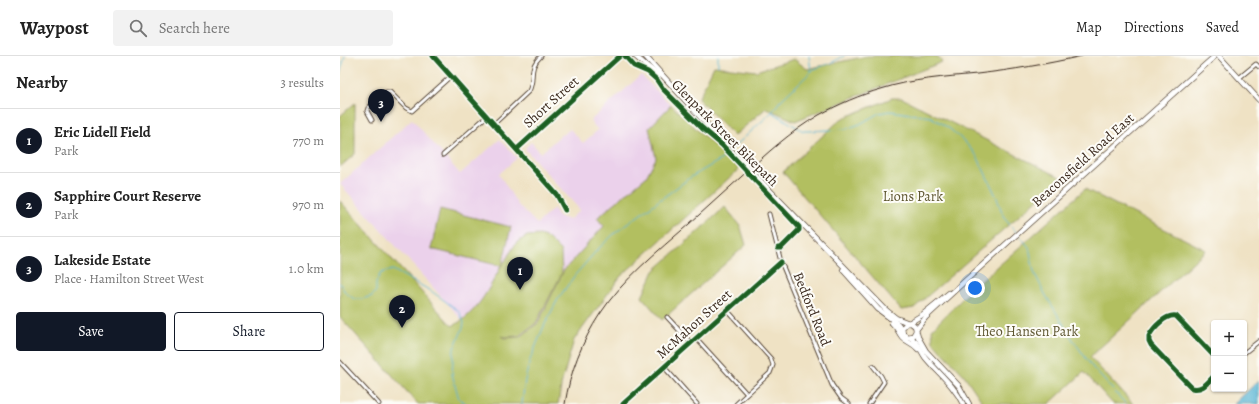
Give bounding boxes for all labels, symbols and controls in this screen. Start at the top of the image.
search box [113,10,393,46]
text: Waypost [20,15,89,41]
icon: search [127,17,149,39]
text: Search here [159,18,230,38]
text: Map [1076,18,1102,37]
text: Directions [1124,18,1184,37]
text: Saved [1206,18,1239,37]
text: Nearby [16,71,67,94]
street label: Short Street [519,72,583,132]
text: 3 results [280,74,324,91]
street label: Glenpark Street Bikepath [667,75,783,191]
pin: 3 [368,89,394,122]
street label: Beaconsfield Road East [1028,109,1139,211]
text: Eric Lidell Field [54,122,151,142]
text: 1 [27,132,31,149]
text: 770 m [293,132,324,149]
text: Park [54,142,78,159]
text: Sapphire Court Reserve [54,186,201,206]
park label: Lions Park [883,187,943,206]
text: 2 [26,196,32,213]
text: 970 m [292,196,324,213]
text: Park [54,206,78,223]
text: Lakeside Estate [54,250,151,270]
pin: 1 [507,257,533,290]
text: 3 [26,260,32,277]
text: 1.0 km [289,260,324,277]
street label: Bedford Road [789,269,836,349]
text: Place · Hamilton Street West [54,270,204,287]
your location [965,278,985,298]
street label: McMahon Street [652,285,736,363]
pin: 2 [389,295,415,328]
button: Save [16,312,166,351]
button: Share [174,312,324,351]
map controls [1211,320,1247,392]
button: + [1211,320,1247,356]
park label: Theo Hansen Park [976,322,1079,341]
button: − [1211,356,1247,392]

